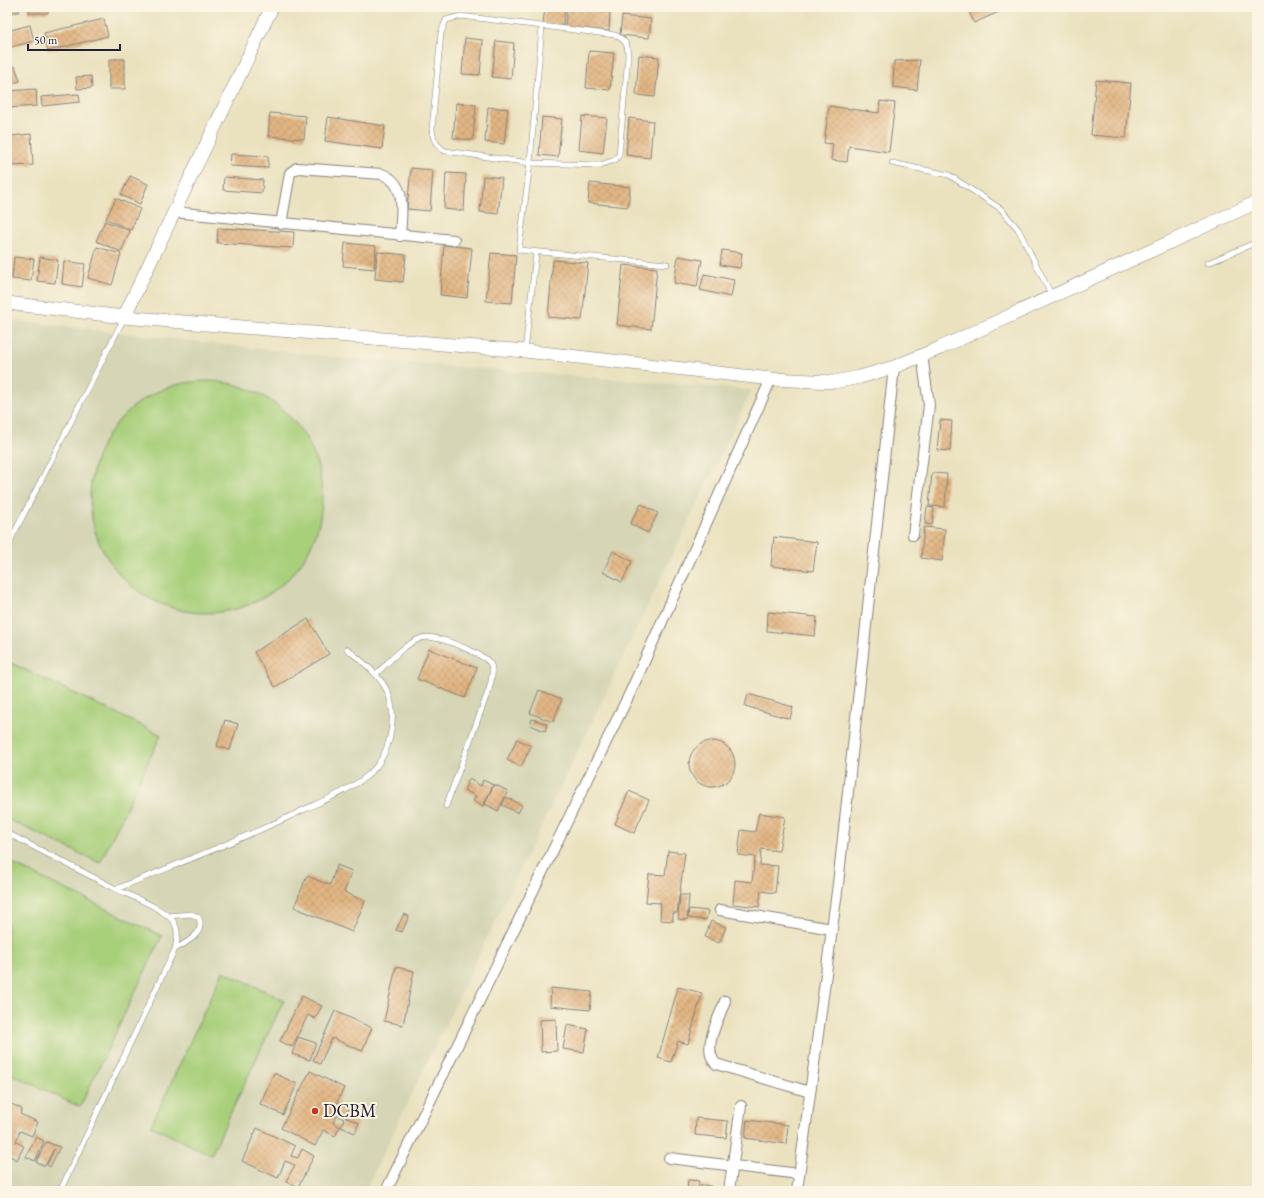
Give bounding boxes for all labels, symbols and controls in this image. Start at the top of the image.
scale bar [28,26,120,52]
text: 50 m [34,32,58,48]
place label: DCBM [323,1099,376,1122]
marker: DCBM [310,1106,320,1116]

